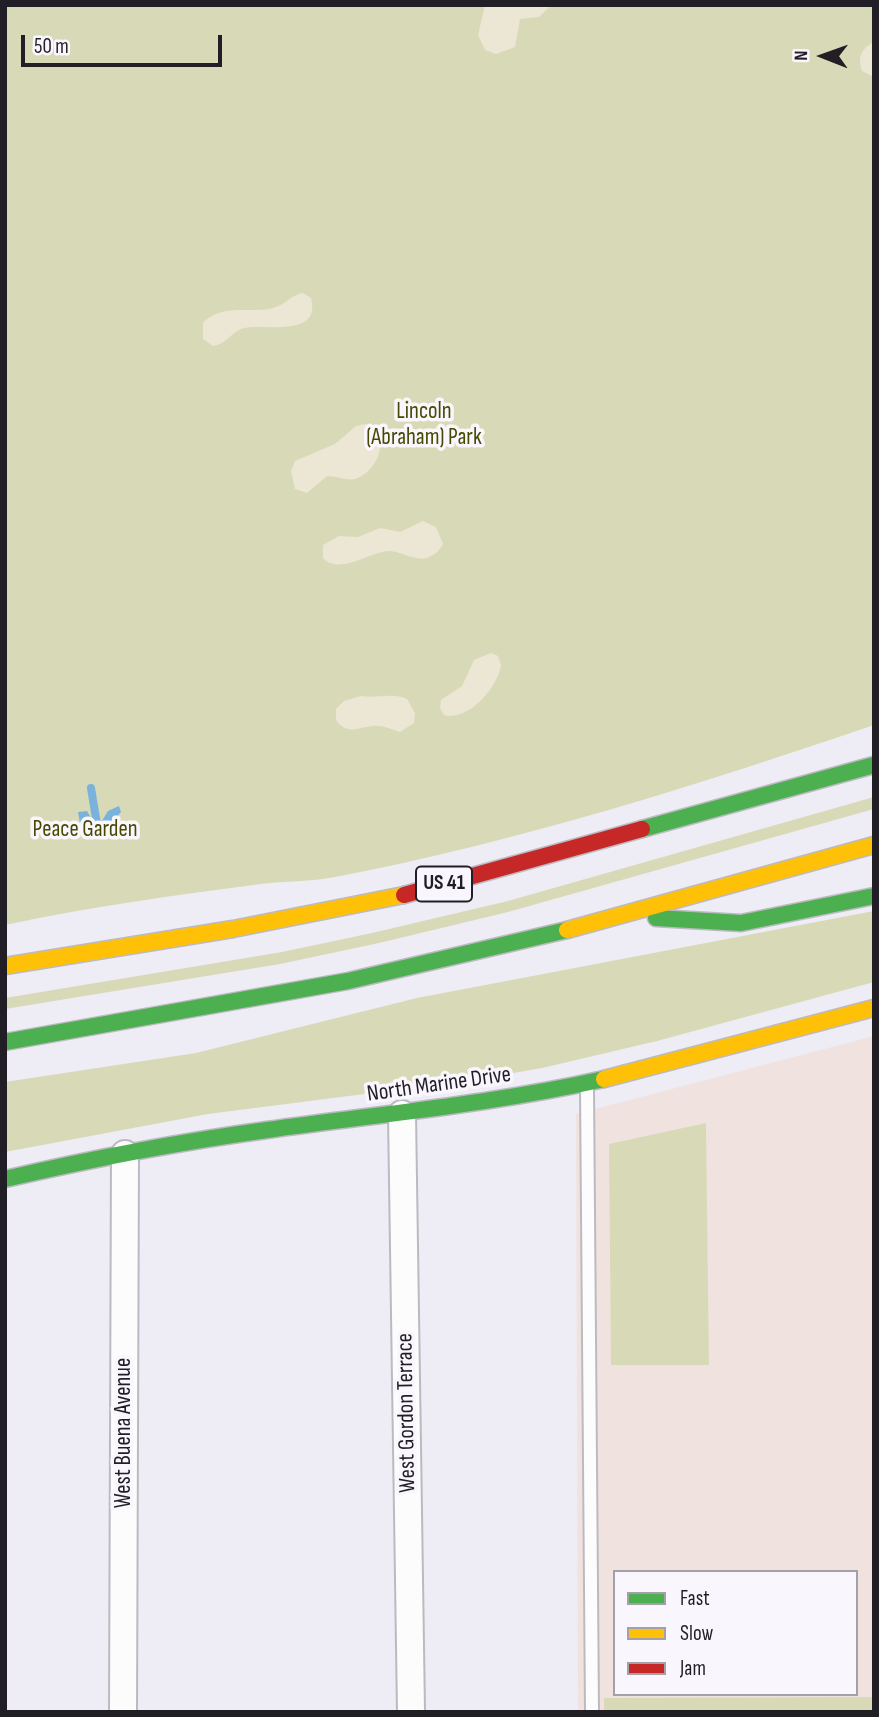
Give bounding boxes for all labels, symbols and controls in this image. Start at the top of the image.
scale bar [24,21,226,65]
north arrow [788,21,858,91]
text: 50 m [34,34,69,59]
text: N [790,50,813,61]
park label: Lincoln (Abraham) Park [366,398,482,452]
park label: Peace Garden [33,816,137,844]
road number: US 41 [416,866,472,902]
street label: North Marine Drive [365,1061,513,1109]
street label: West Gordon Terrace [392,1333,422,1493]
street label: West Buena Avenue [110,1358,138,1508]
legend [613,1570,858,1696]
text: Fast [680,1586,710,1611]
text: Slow [680,1621,713,1646]
text: Jam [680,1656,706,1681]

